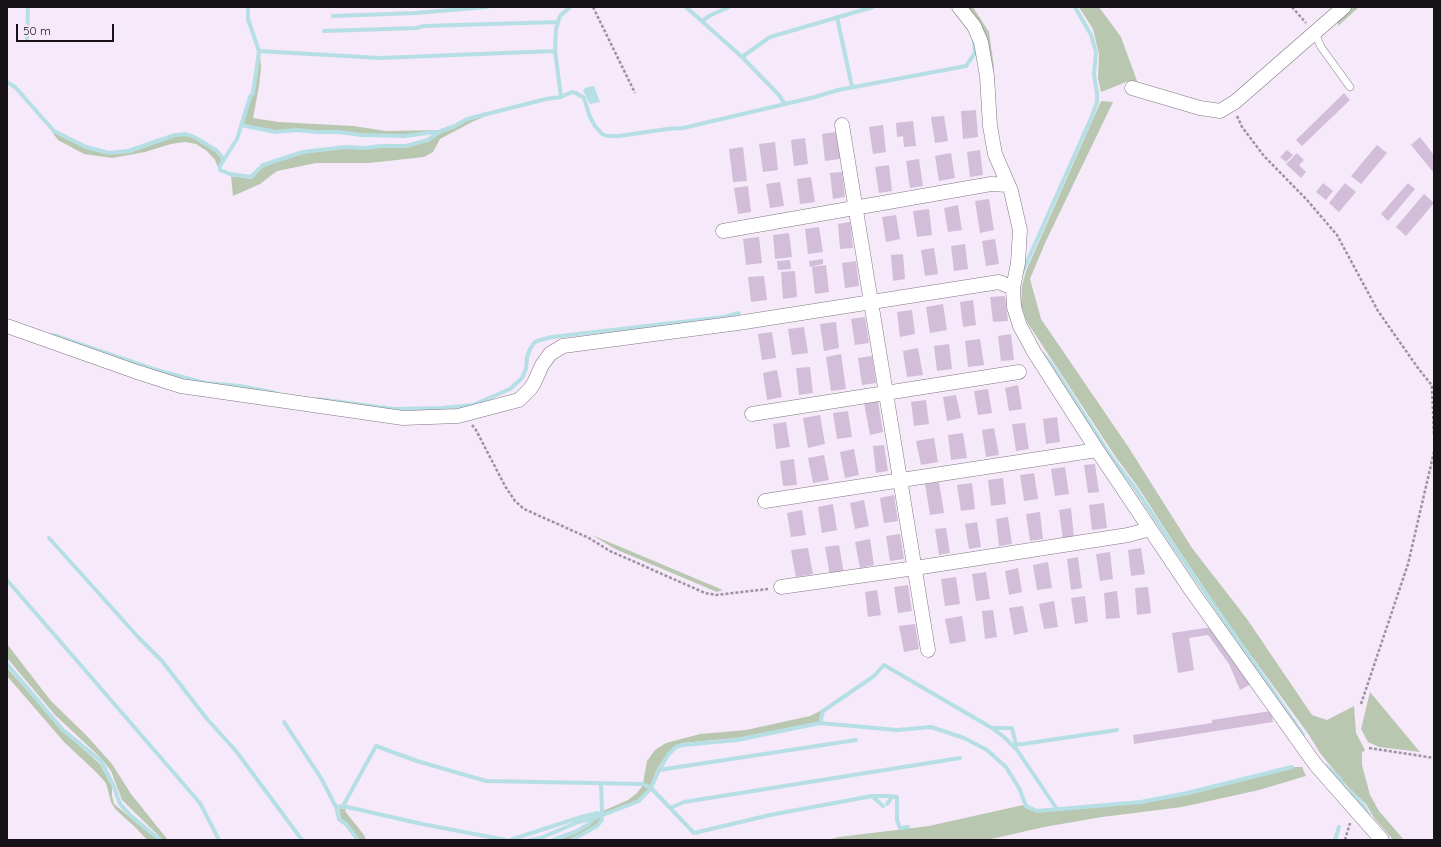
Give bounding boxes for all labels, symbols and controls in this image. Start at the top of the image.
scale bar [18,16,116,42]
text: 50 m [23,23,51,38]

